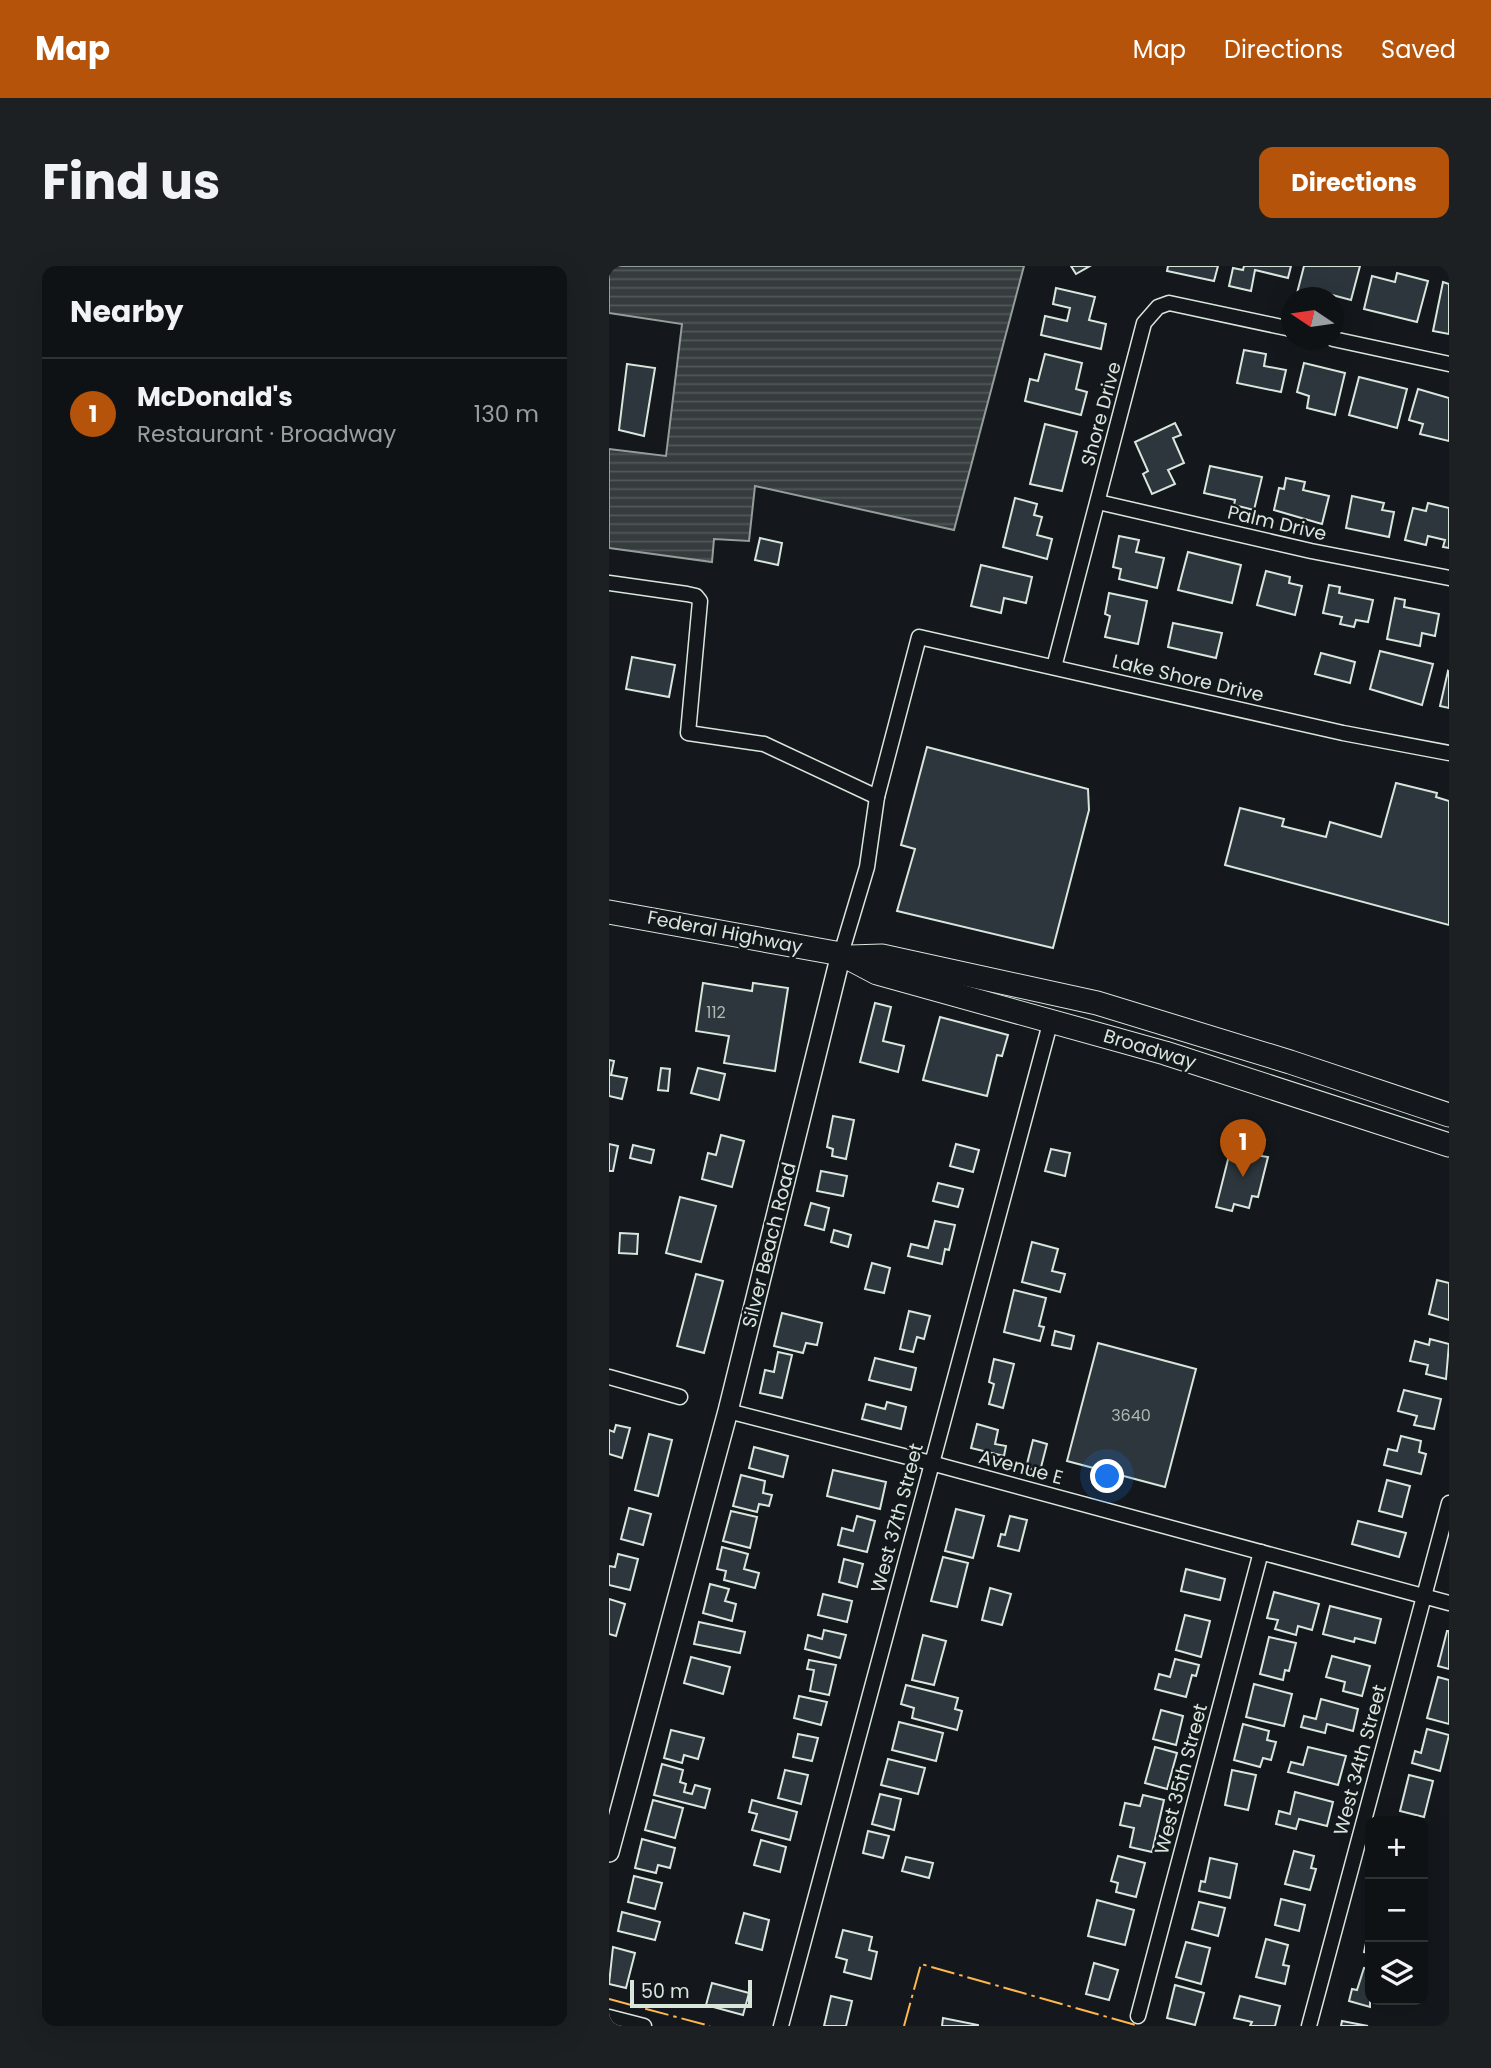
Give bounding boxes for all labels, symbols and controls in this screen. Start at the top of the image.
text: Map [35,25,110,72]
text: Map [1133,33,1186,66]
text: Directions [1224,33,1343,66]
text: Saved [1381,33,1456,66]
button: Directions [1259,147,1449,218]
text: Find us [42,148,220,216]
north arrow [1281,287,1344,350]
text: Nearby [70,290,184,333]
street label: Shore Drive [1074,359,1128,469]
text: McDonald's [137,379,293,415]
text: 1 [89,398,97,430]
text: 130 m [474,398,539,430]
text: Restaurant · Broadway [137,418,396,450]
street label: Palm Drive [1225,499,1329,547]
street label: Lake Shore Drive [1110,647,1266,709]
street label: Federal Highway [645,904,805,960]
house number: 112 [706,1001,726,1024]
street label: Broadway [1100,1022,1200,1076]
pin: 1 [1220,1119,1266,1177]
street label: Silver Beach Road [735,1159,803,1331]
house number: 3640 [1111,1404,1151,1427]
street label: West 37th Street [864,1440,930,1596]
street label: Avenue E [976,1443,1066,1491]
your location [1090,1459,1124,1493]
street label: West 34th Street [1327,1681,1393,1838]
street label: West 35th Street [1148,1701,1214,1857]
map controls [1365,1816,1428,2005]
button: + [1365,1816,1428,1879]
button: − [1365,1879,1428,1942]
button: layers [1365,1942,1428,2005]
scale bar [630,1977,753,2009]
text: 50 m [641,1978,690,2005]

